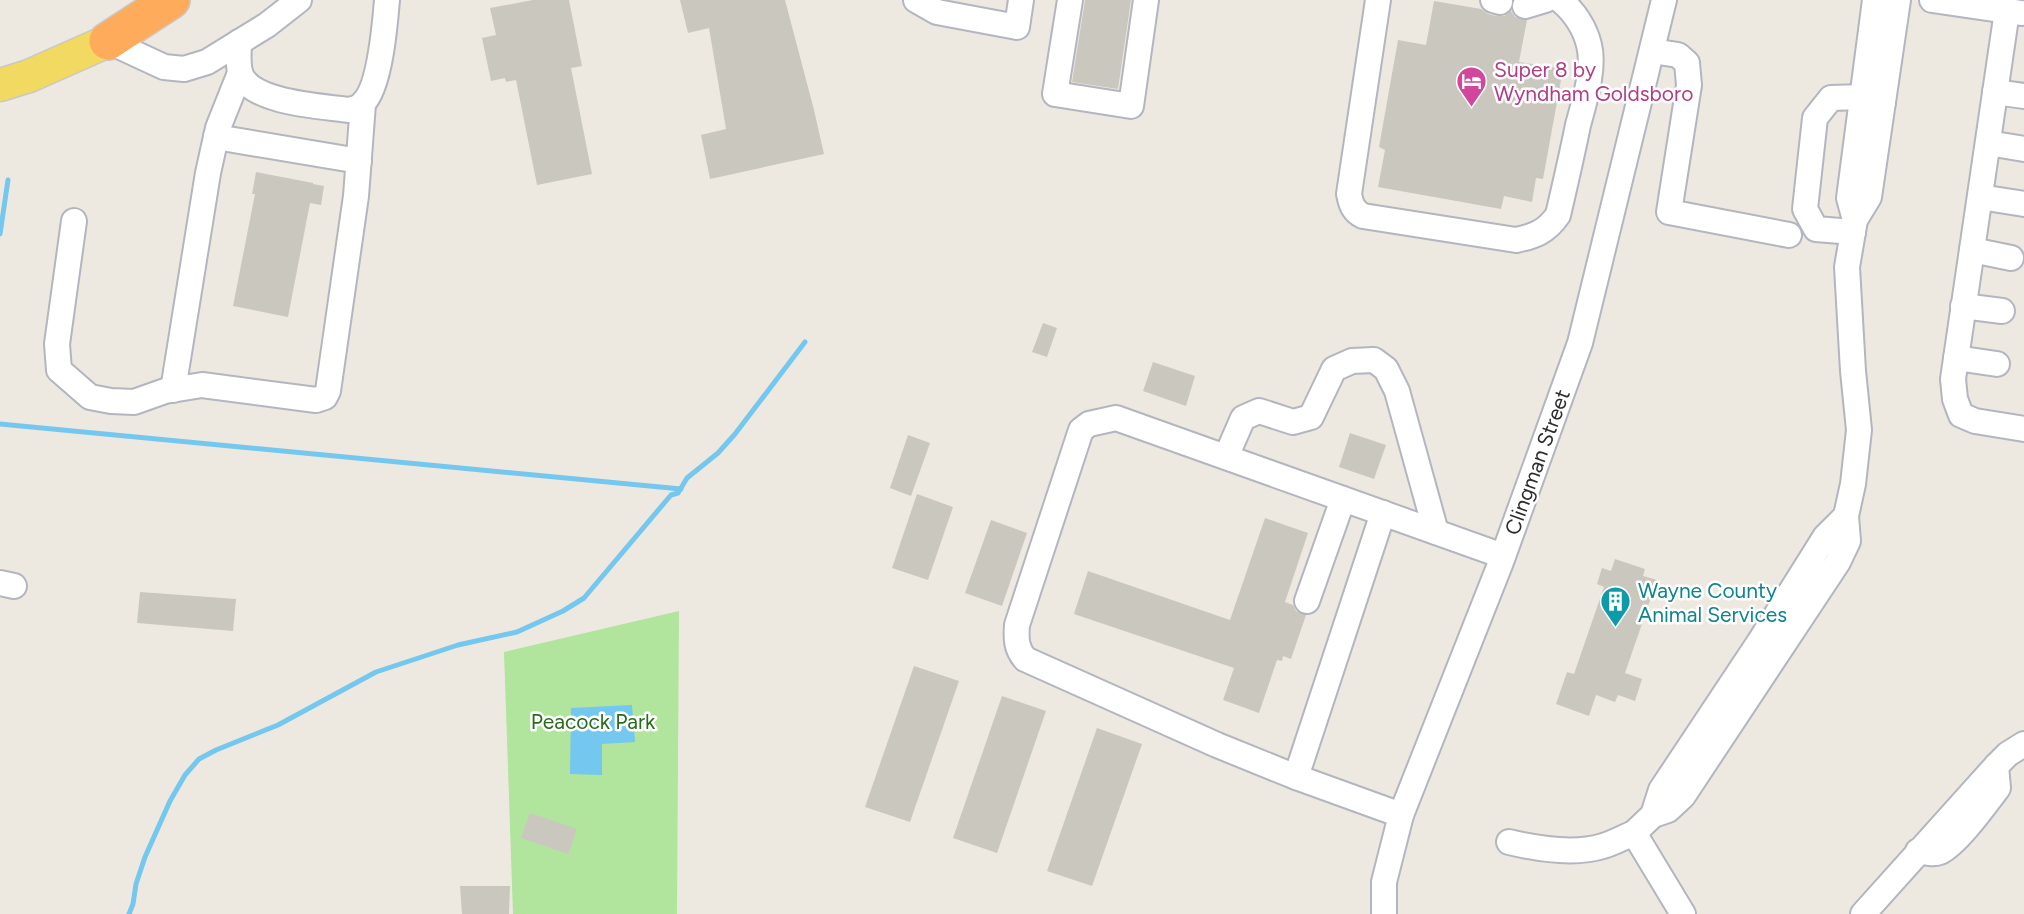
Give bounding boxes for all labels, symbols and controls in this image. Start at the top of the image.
place label: Super 8 by Wyndham Goldsboro [1494,57,1693,106]
hotel icon: Super 8 by Wyndham Goldsboro [1454,64,1488,108]
street label: Clingman Street [1499,386,1575,538]
place label: Wayne County Animal Services [1638,578,1787,627]
building icon: Wayne County Animal Services [1598,585,1632,629]
park label: Peacock Park [531,709,656,734]

